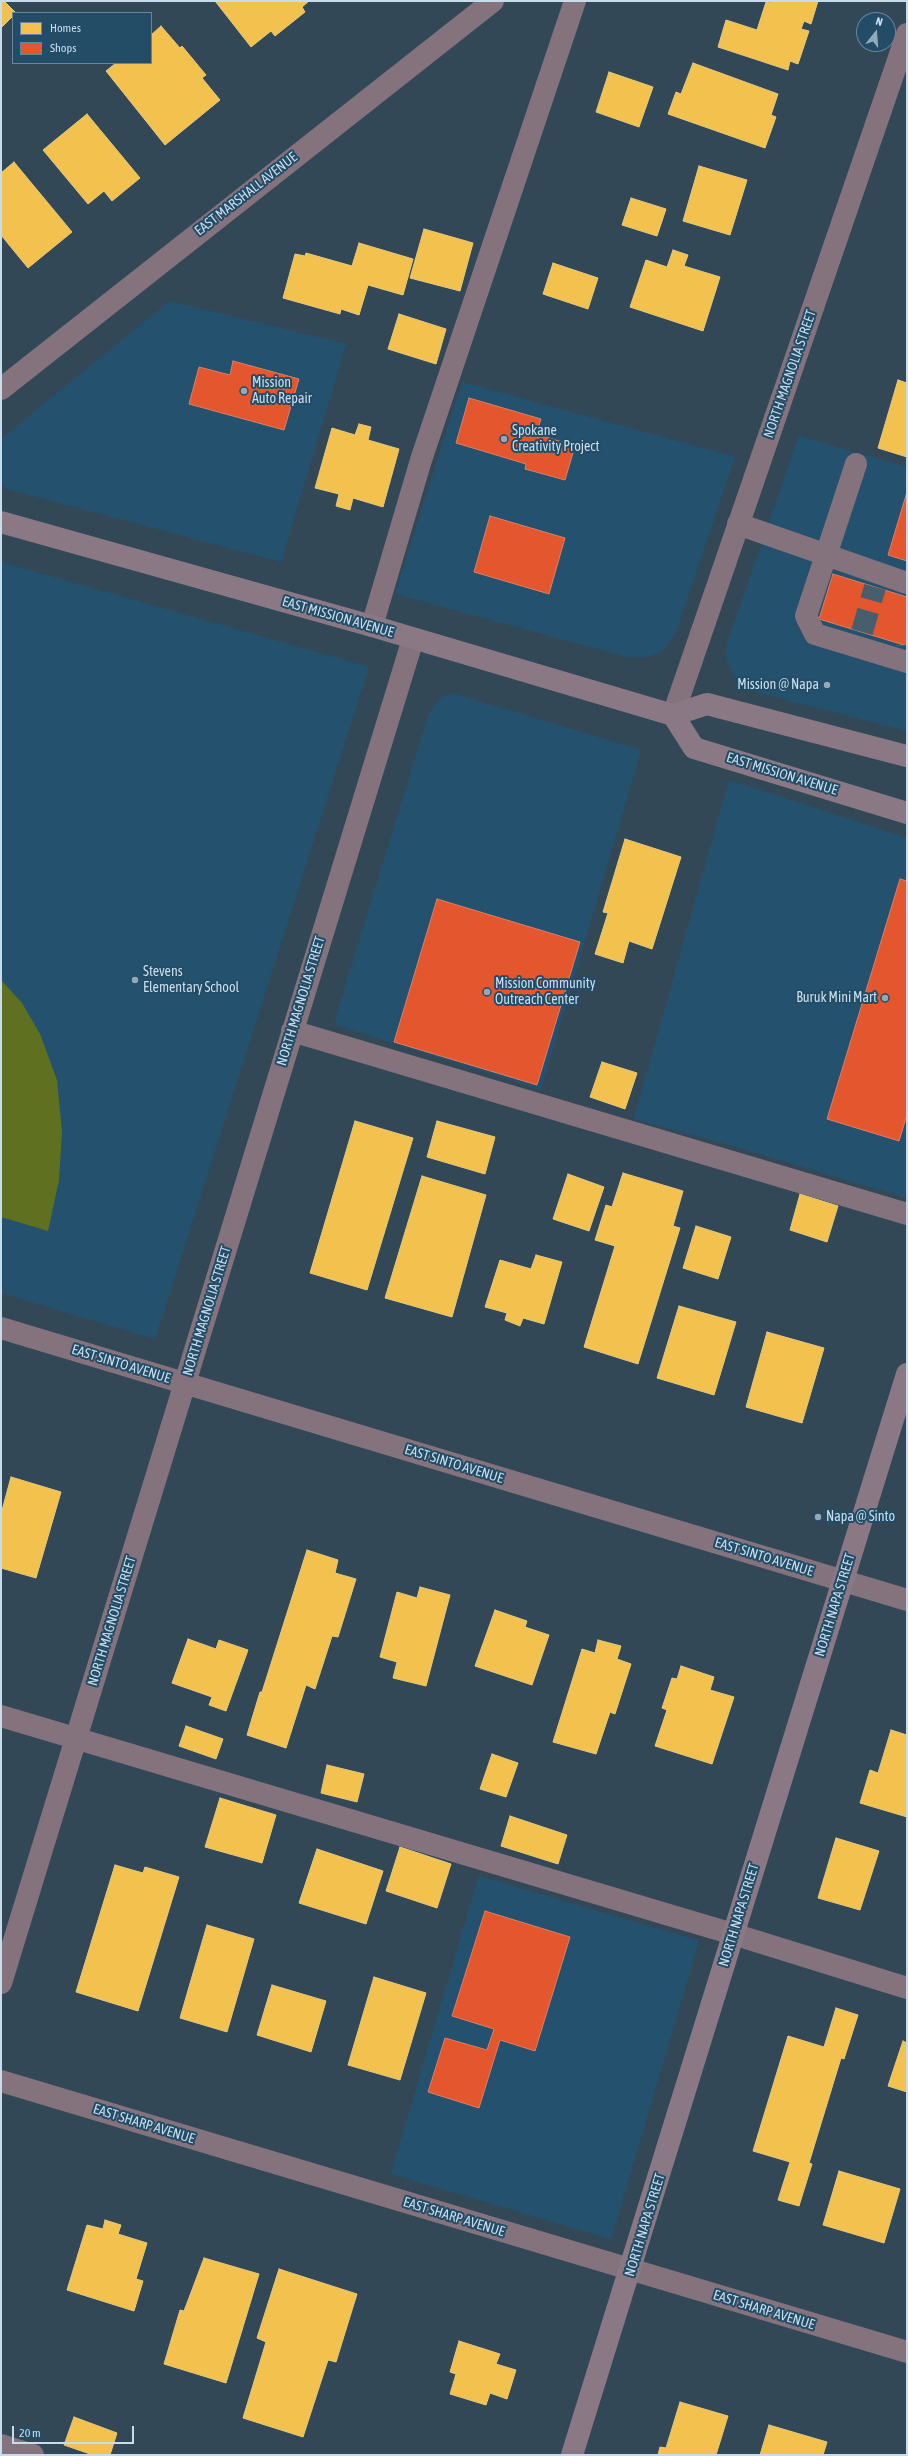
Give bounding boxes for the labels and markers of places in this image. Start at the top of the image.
place label: Mission Auto Repair [252,375,312,408]
marker: Mission Auto Repair [239,386,249,396]
place label: Spokane Creativity Project [512,423,600,456]
marker: Spokane Creativity Project [499,434,509,444]
place label: Mission @ Napa [737,677,819,693]
marker: Mission @ Napa [822,680,832,690]
place label: Stevens Elementary School [143,964,239,996]
marker: Stevens Elementary School [130,975,140,985]
place label: Mission Community Outreach Center [495,976,596,1008]
marker: Mission Community Outreach Center [482,987,492,997]
place label: Buruk Mini Mart [796,990,877,1006]
marker: Buruk Mini Mart [880,993,890,1003]
place label: Napa @ Sinto [826,1509,895,1525]
marker: Napa @ Sinto [813,1512,823,1522]

